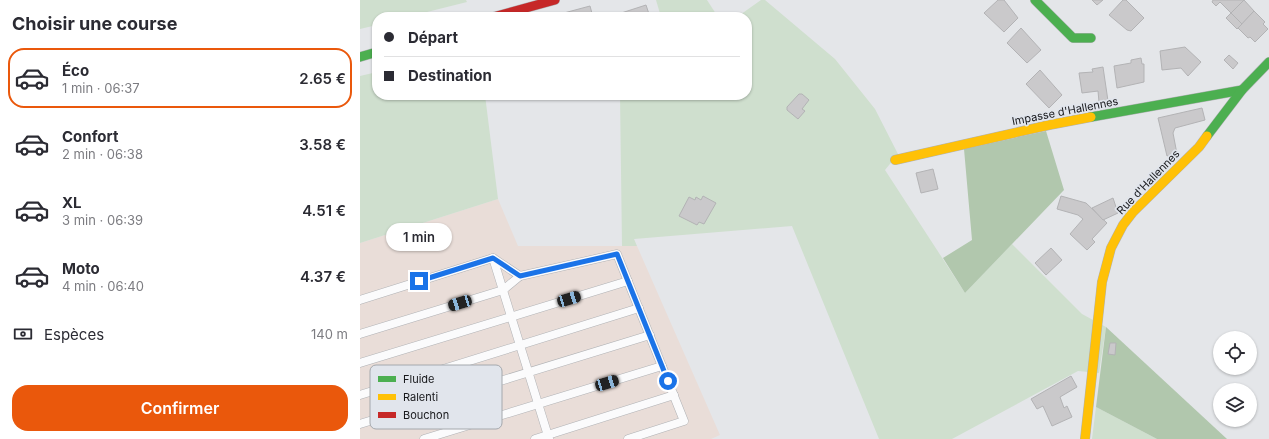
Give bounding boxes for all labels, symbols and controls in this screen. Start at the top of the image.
text: Choisir une course [12,13,177,34]
text: Départ [408,28,458,47]
icon: car [14,60,50,96]
text: Éco [62,61,89,80]
text: Destination [408,66,492,85]
text: 2.65 € [299,69,346,88]
text: 1 min · 06:37 [62,80,140,96]
street label: Impasse d'Hallennes [1011,94,1120,128]
icon: car [14,126,50,162]
text: Confort [62,127,118,146]
text: 3.58 € [299,135,346,154]
text: 2 min · 06:38 [62,146,143,162]
street label: Rue d'Hallennes [1114,147,1182,217]
icon: car [14,192,50,228]
text: XL [62,193,82,212]
text: 4.51 € [302,201,346,220]
text: 3 min · 06:39 [62,212,143,228]
callout: 1 min [386,223,452,251]
text: 1 min [403,229,435,245]
icon: car [14,258,50,294]
text: Moto [62,259,100,278]
text: 4.37 € [300,267,346,286]
route end [410,272,428,290]
text: 4 min · 06:40 [62,278,144,294]
car [556,290,582,308]
car [447,294,473,312]
icon: cash [12,323,34,345]
text: Espèces [44,325,104,344]
text: 140 m [311,326,348,342]
map controls [1213,331,1257,427]
button: locate [1213,331,1257,375]
legend [370,365,502,429]
text: Fluide [403,372,434,386]
route start [659,372,677,390]
car [594,374,620,392]
button: layers [1213,383,1257,427]
button: Confirmer [12,385,348,431]
text: Ralenti [403,390,438,404]
text: Bouchon [403,408,449,422]

